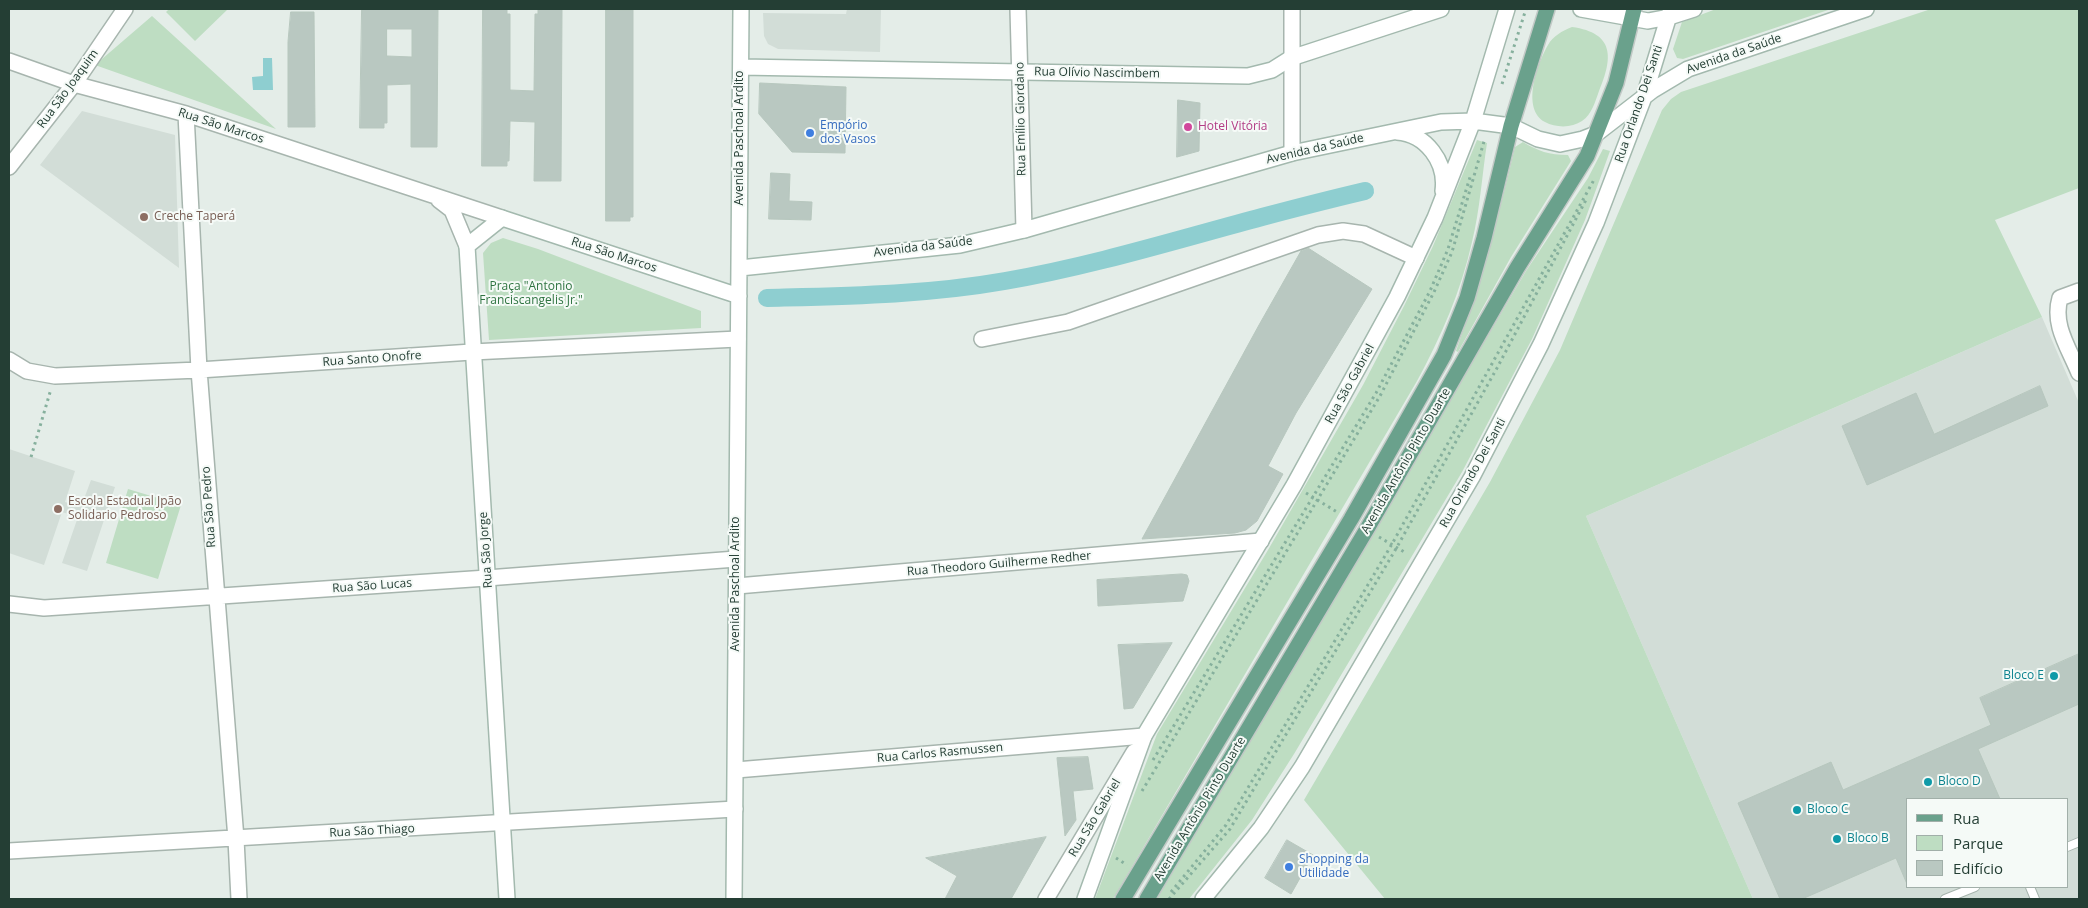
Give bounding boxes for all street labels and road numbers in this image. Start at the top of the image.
street label: Avenida da Saúde [1685,31,1783,77]
street label: Rua Orlando Dei Santi [1612,43,1666,165]
street label: Rua São Joaquim [35,47,101,131]
street label: Rua Emílio Giordano [1013,62,1029,176]
street label: Rua Olívio Nascimbem [1034,65,1160,81]
street label: Avenida Paschoal Ardito [733,71,747,205]
street label: Rua São Marcos [176,105,266,147]
street label: Avenida da Saúde [1265,131,1365,167]
street label: Rua São Marcos [569,234,659,276]
street label: Avenida da Saúde [873,234,973,260]
street label: Rua São Gabriel [1322,342,1378,426]
street label: Rua Santo Onofre [322,348,422,370]
street label: Avenida Antônio Pinto Duarte [1358,386,1454,536]
street label: Rua Orlando Dei Santi [1437,416,1509,530]
street label: Rua São Pedro [199,466,219,548]
street label: Rua São Jorge [476,511,496,589]
street label: Avenida Paschoal Ardito [729,517,743,651]
street label: Rua Theodoro Guilherme Redher [906,549,1092,579]
street label: Rua São Lucas [332,576,412,596]
street label: Avenida Antônio Pinto Duarte [1151,734,1249,884]
street label: Rua Carlos Rasmussen [876,740,1004,766]
street label: Rua São Gabriel [1066,776,1124,860]
street label: Rua São Thiago [329,822,415,840]

